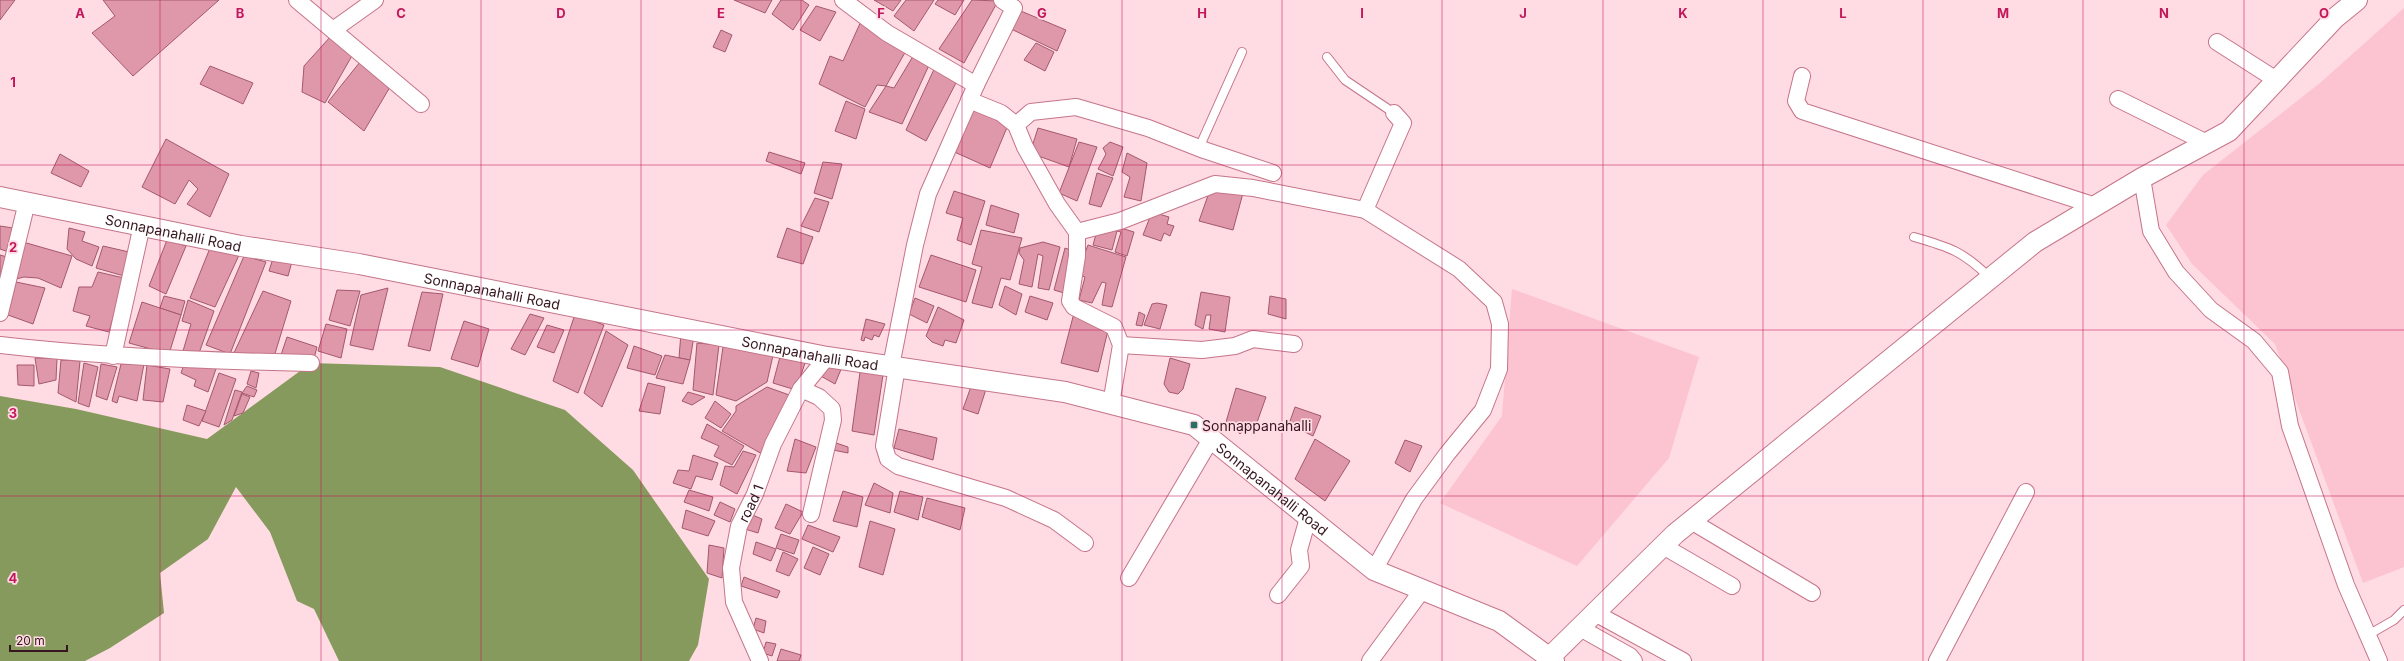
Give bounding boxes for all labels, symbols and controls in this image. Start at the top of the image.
text: A [75,5,85,21]
text: B [236,5,245,21]
text: C [396,5,406,21]
text: D [556,5,566,21]
text: E [717,5,725,21]
text: F [877,5,885,21]
text: G [1037,5,1047,21]
text: H [1197,5,1207,21]
text: I [1360,5,1364,21]
text: J [1519,5,1527,21]
text: K [1678,5,1688,21]
text: L [1839,5,1847,21]
text: M [1997,5,2009,21]
text: N [2159,5,2169,21]
text: O [2319,5,2329,21]
text: 1 [10,74,16,90]
street label: Sonnapanahalli Road [104,210,243,254]
text: 2 [9,239,17,255]
street label: Sonnapanahalli Road [422,269,562,312]
street label: Sonnapanahalli Road [740,332,880,373]
text: 3 [9,405,17,421]
place label: Sonnappanahalli [1202,417,1311,434]
marker: Sonnappanahalli [1189,420,1199,430]
street label: Sonnapanahalli Road [1213,438,1332,538]
street label: road 1 [734,482,766,525]
text: 4 [9,570,18,586]
scale bar [10,627,67,653]
text: 20 m [16,633,45,648]

